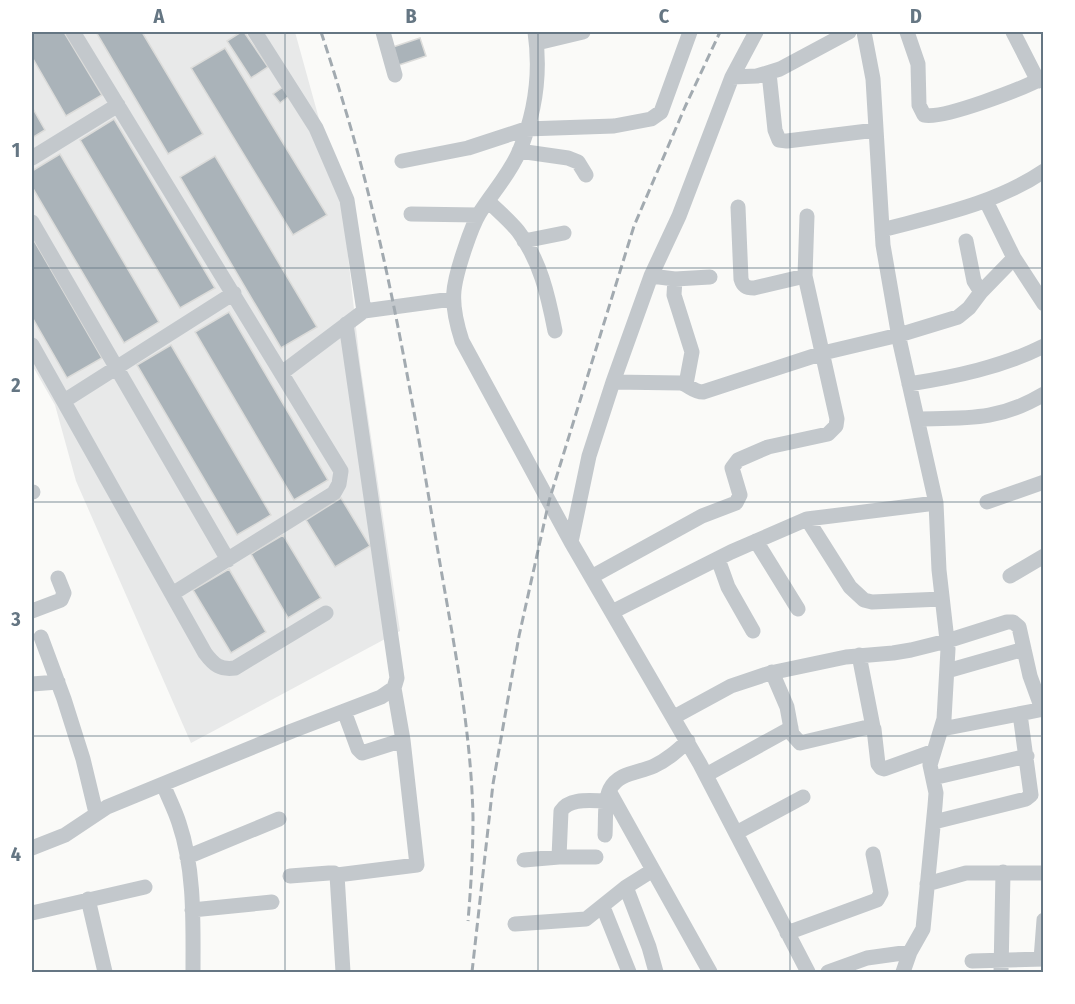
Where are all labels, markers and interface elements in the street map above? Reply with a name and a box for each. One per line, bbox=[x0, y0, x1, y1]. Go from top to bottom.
text: A bbox=[153, 4, 166, 28]
text: B bbox=[405, 4, 417, 28]
text: C bbox=[659, 4, 670, 28]
text: D bbox=[910, 4, 922, 28]
text: 1 bbox=[12, 138, 20, 162]
text: 2 bbox=[10, 373, 21, 397]
text: 3 bbox=[10, 607, 21, 631]
text: 4 bbox=[11, 842, 21, 866]

